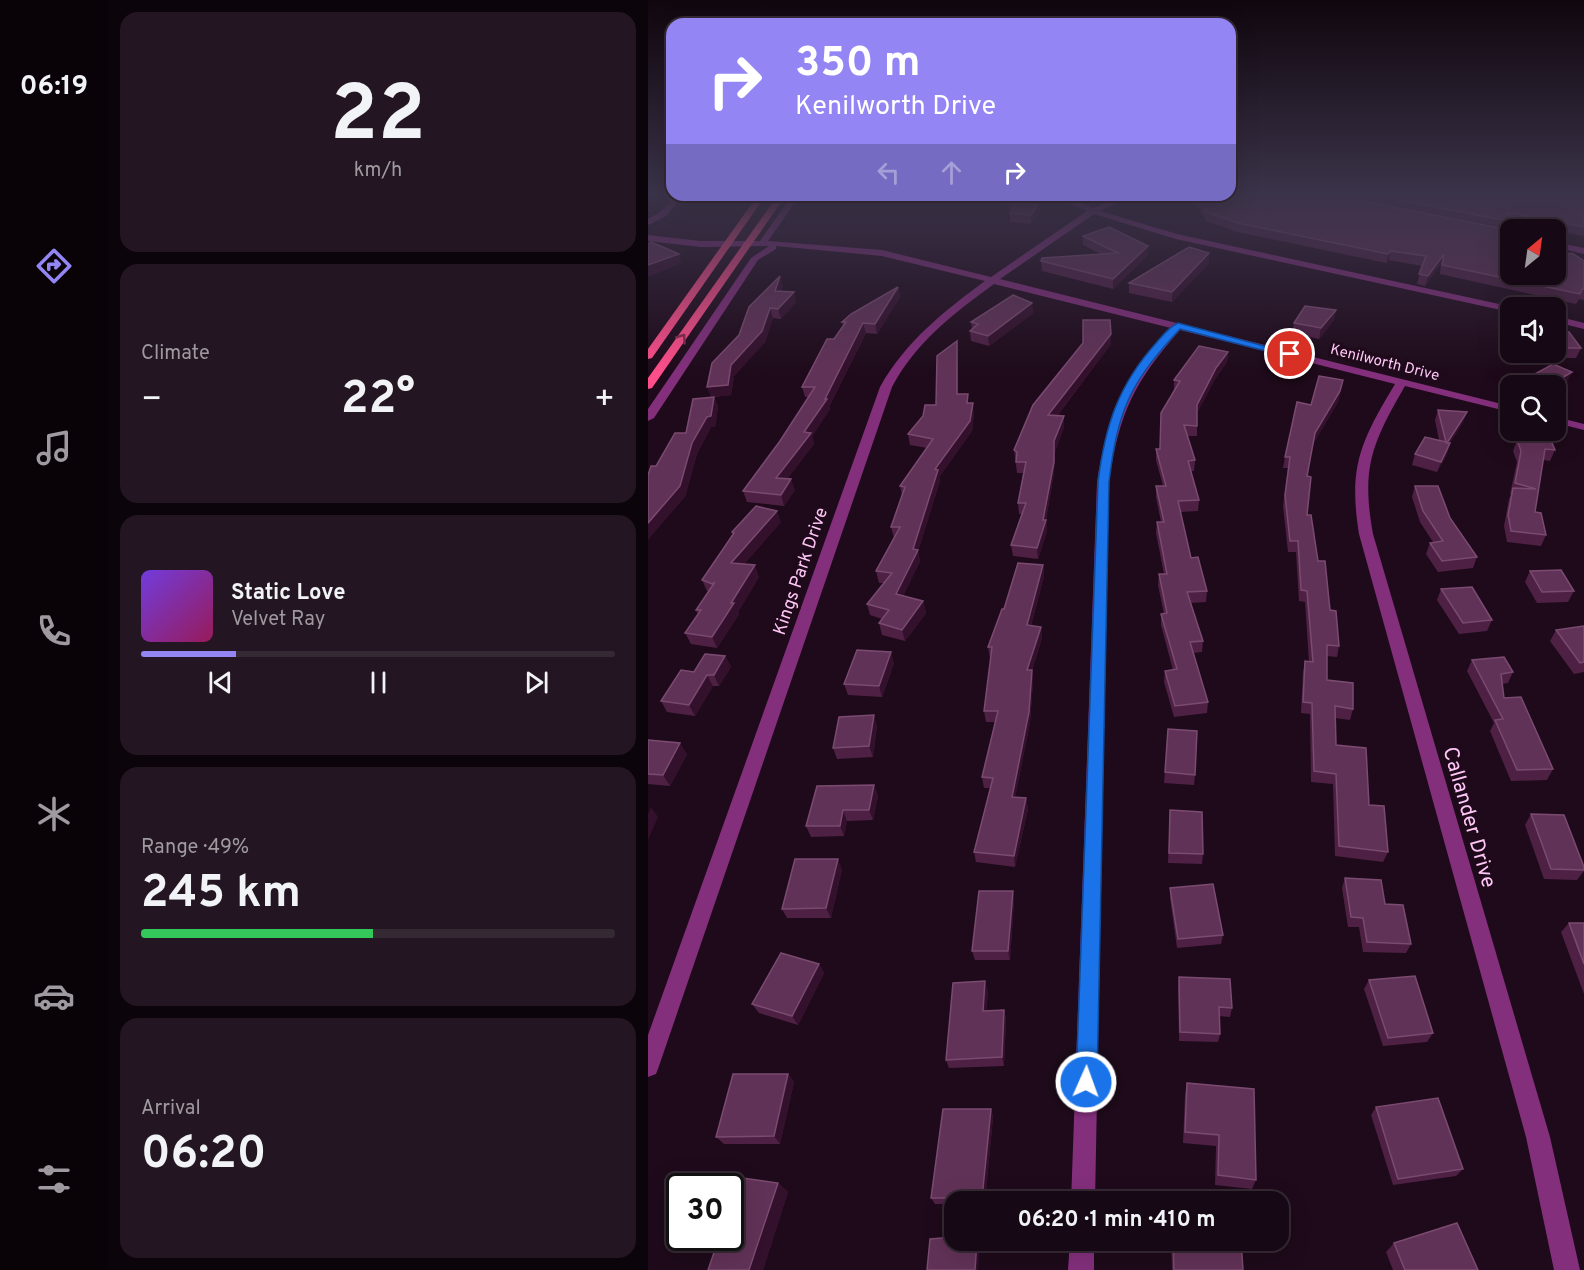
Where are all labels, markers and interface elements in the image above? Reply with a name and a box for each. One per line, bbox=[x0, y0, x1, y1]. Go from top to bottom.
text: 350 m bbox=[795, 38, 921, 91]
icon: right bbox=[696, 42, 774, 120]
text: 22 bbox=[330, 69, 426, 168]
text: 06:19 bbox=[20, 70, 88, 104]
text: Kenilworth Drive bbox=[795, 90, 996, 124]
icon: left bbox=[872, 156, 905, 189]
icon: ahead bbox=[935, 156, 968, 189]
icon: right bbox=[998, 156, 1031, 189]
text: km/h bbox=[354, 158, 402, 184]
north arrow bbox=[1500, 219, 1566, 285]
map controls bbox=[1500, 219, 1566, 441]
icon: directions bbox=[33, 245, 75, 287]
button: sound bbox=[1500, 297, 1566, 363]
pin bbox=[1264, 328, 1315, 379]
one-way arrow bbox=[675, 334, 686, 345]
icon: arrive bbox=[1273, 337, 1306, 370]
text: Climate bbox=[141, 341, 210, 367]
street label: Kenilworth Drive bbox=[1328, 341, 1441, 386]
text: 22° bbox=[341, 372, 415, 429]
button: search bbox=[1500, 375, 1566, 441]
text: − bbox=[141, 380, 162, 422]
text: + bbox=[594, 380, 615, 422]
icon: music bbox=[33, 427, 75, 469]
street label: Kings Park Drive bbox=[769, 505, 834, 638]
text: Static Love bbox=[231, 580, 345, 607]
text: Velvet Ray bbox=[231, 607, 325, 633]
icon: phone bbox=[33, 610, 75, 652]
icon: previous bbox=[204, 666, 237, 699]
icon: pause bbox=[362, 666, 395, 699]
icon: next bbox=[520, 666, 553, 699]
street label: Callander Drive bbox=[1436, 744, 1502, 891]
icon: climate bbox=[33, 793, 75, 835]
text: Range · 49% bbox=[141, 835, 249, 861]
text: 245 km bbox=[141, 866, 301, 923]
icon: car bbox=[33, 975, 75, 1017]
position arrow bbox=[1054, 1050, 1118, 1114]
text: Arrival bbox=[141, 1096, 201, 1122]
text: 06:20 bbox=[141, 1127, 266, 1184]
icon: filters bbox=[33, 1158, 75, 1200]
speed limit sign: 30 bbox=[666, 1173, 744, 1251]
text: 06:20 · 1 min · 410 m bbox=[1017, 1207, 1216, 1234]

